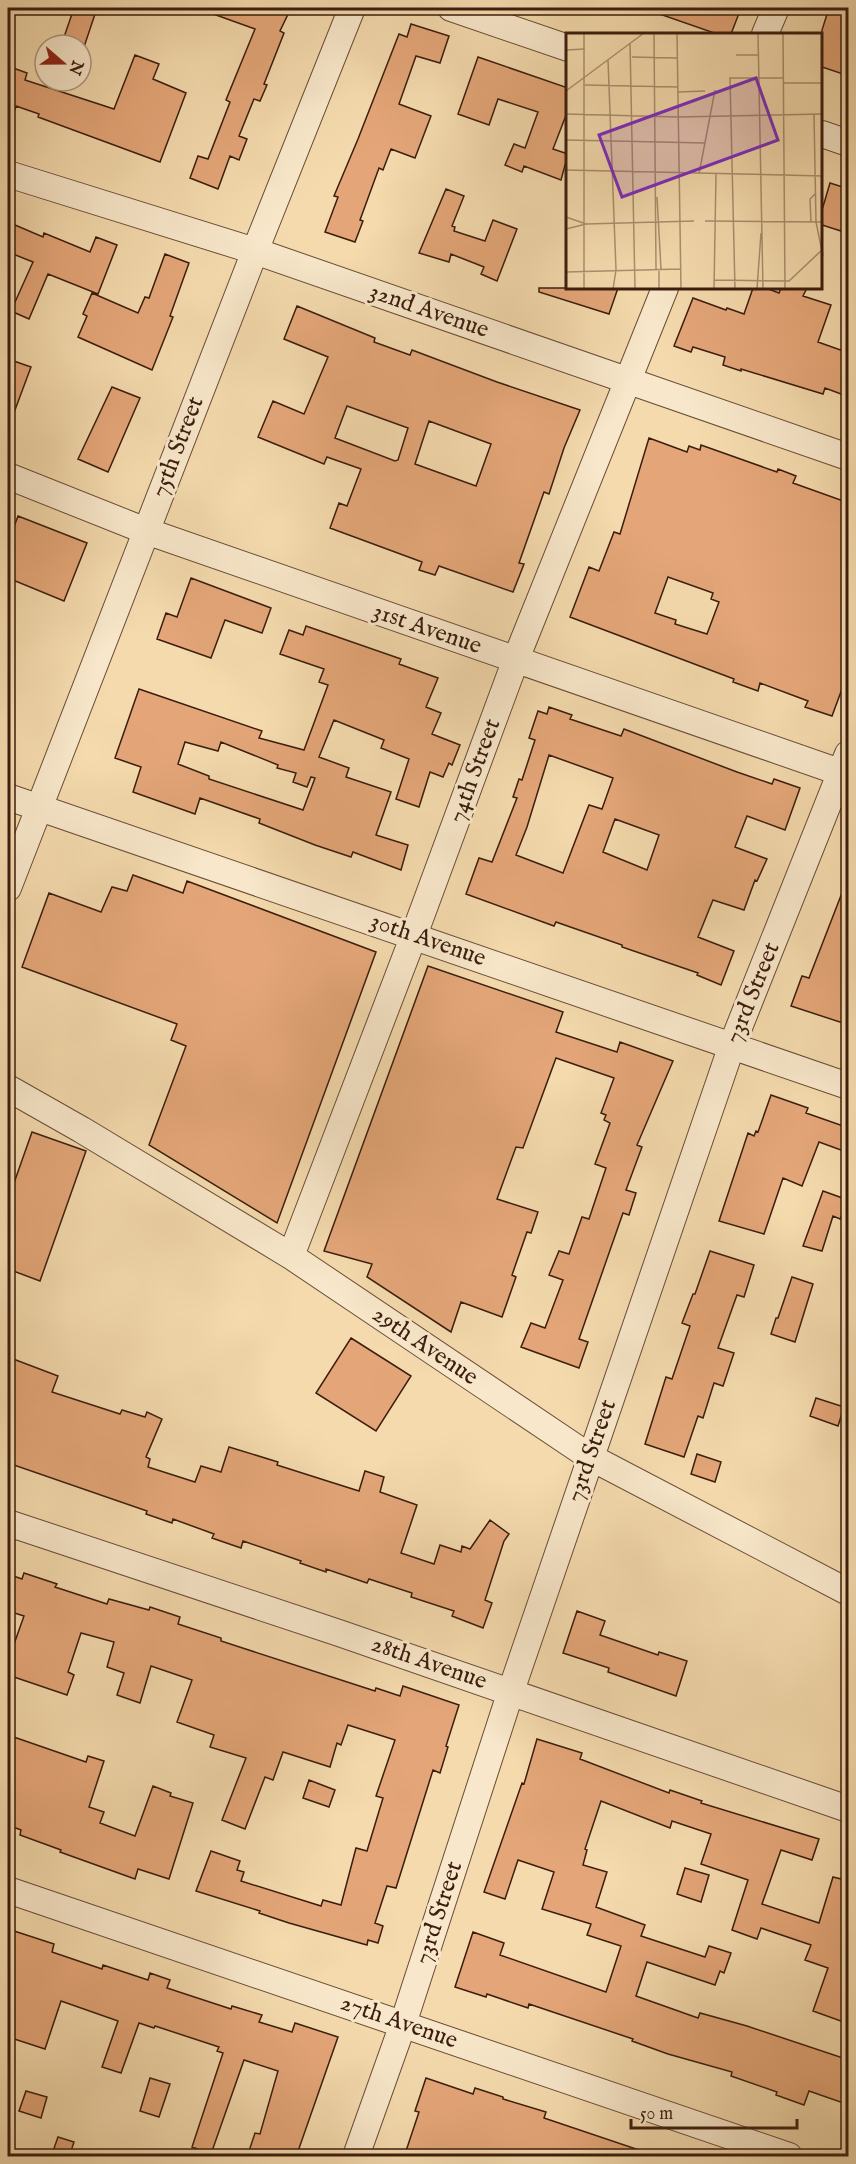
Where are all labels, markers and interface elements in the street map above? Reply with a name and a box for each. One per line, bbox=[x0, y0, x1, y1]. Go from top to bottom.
north arrow bbox=[33, 33, 93, 93]
inset map bbox=[566, 33, 823, 290]
text: N bbox=[63, 57, 87, 78]
street label: 32nd Avenue bbox=[365, 276, 493, 346]
street label: 75th Street bbox=[145, 392, 211, 502]
street label: 31st Avenue bbox=[368, 596, 486, 662]
street label: 74th Street bbox=[442, 715, 508, 827]
street label: 30th Avenue bbox=[366, 906, 490, 974]
street label: 73rd Street bbox=[719, 938, 787, 1048]
street label: 29th Avenue bbox=[366, 1299, 484, 1393]
street label: 73rd Street bbox=[560, 1396, 624, 1506]
street label: 28th Avenue bbox=[367, 1629, 491, 1697]
street label: 73rd Street bbox=[408, 1857, 470, 1969]
street label: 27th Avenue bbox=[336, 1988, 462, 2056]
scale bar bbox=[631, 2092, 798, 2130]
text: 50 m bbox=[640, 2103, 673, 2126]

